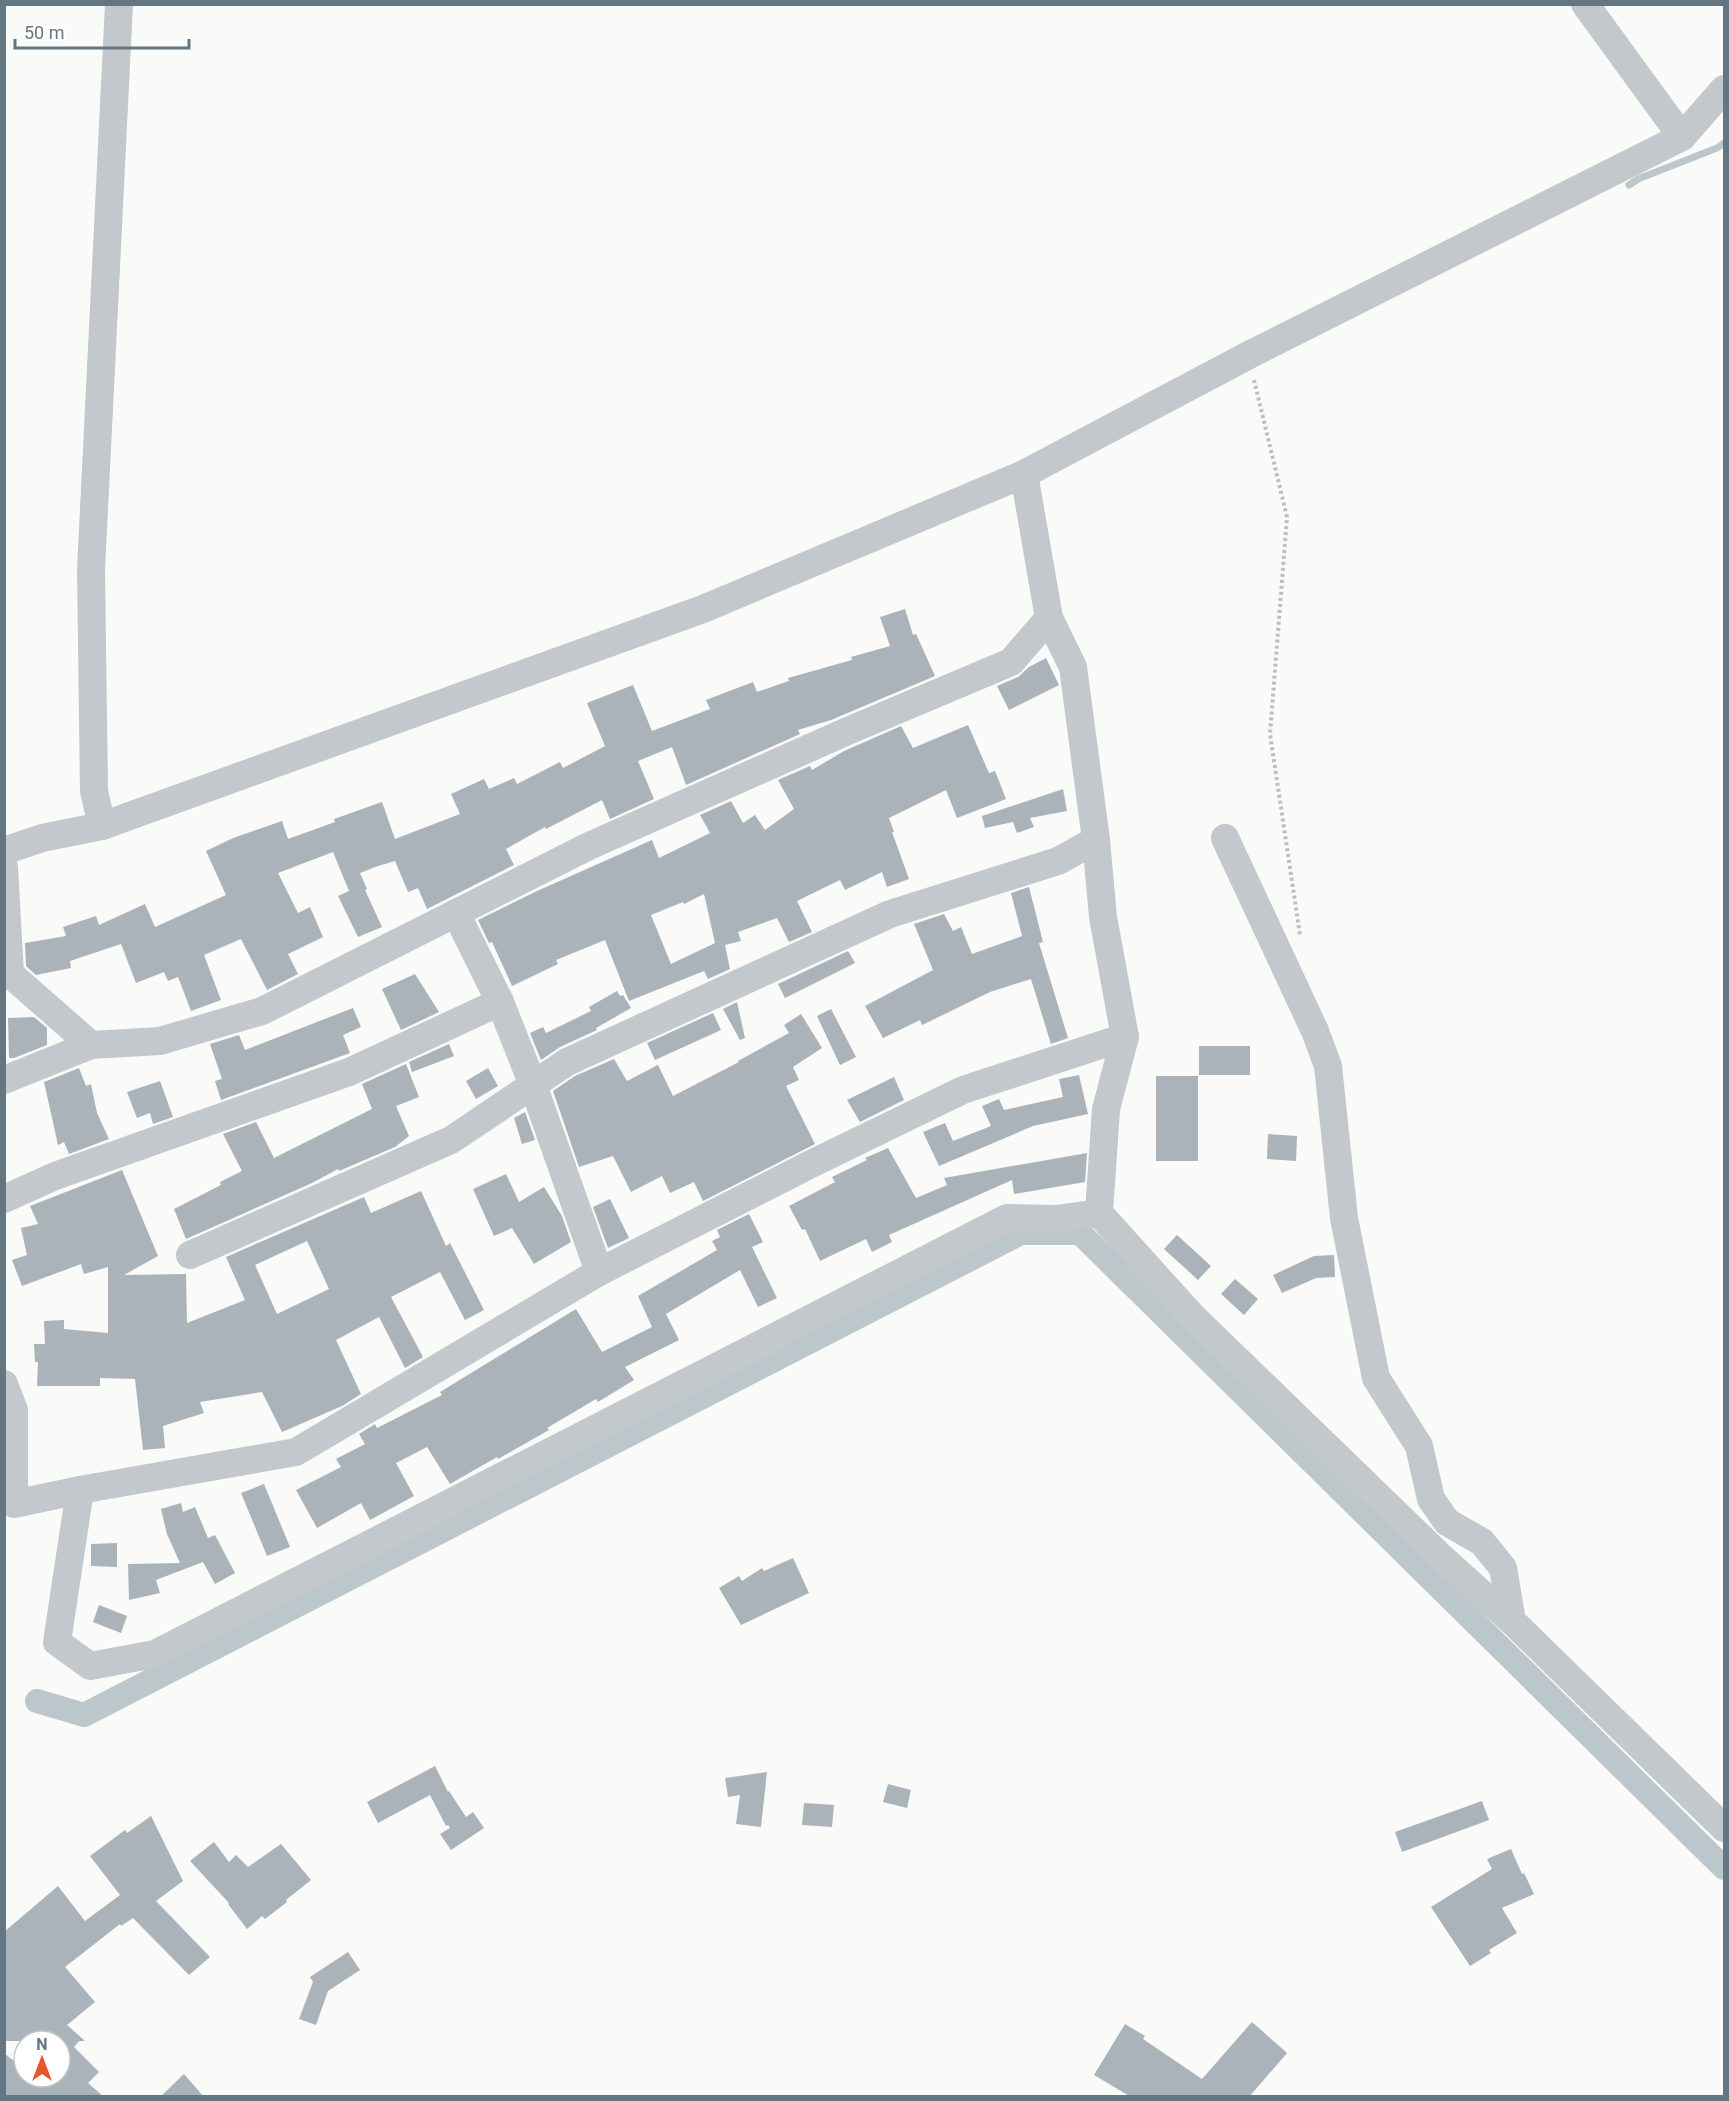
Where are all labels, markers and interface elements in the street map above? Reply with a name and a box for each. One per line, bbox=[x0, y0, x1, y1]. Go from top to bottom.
scale bar bbox=[15, 12, 189, 50]
text: 50 m bbox=[24, 22, 64, 43]
north arrow bbox=[12, 2029, 72, 2089]
text: N bbox=[36, 2035, 48, 2054]

